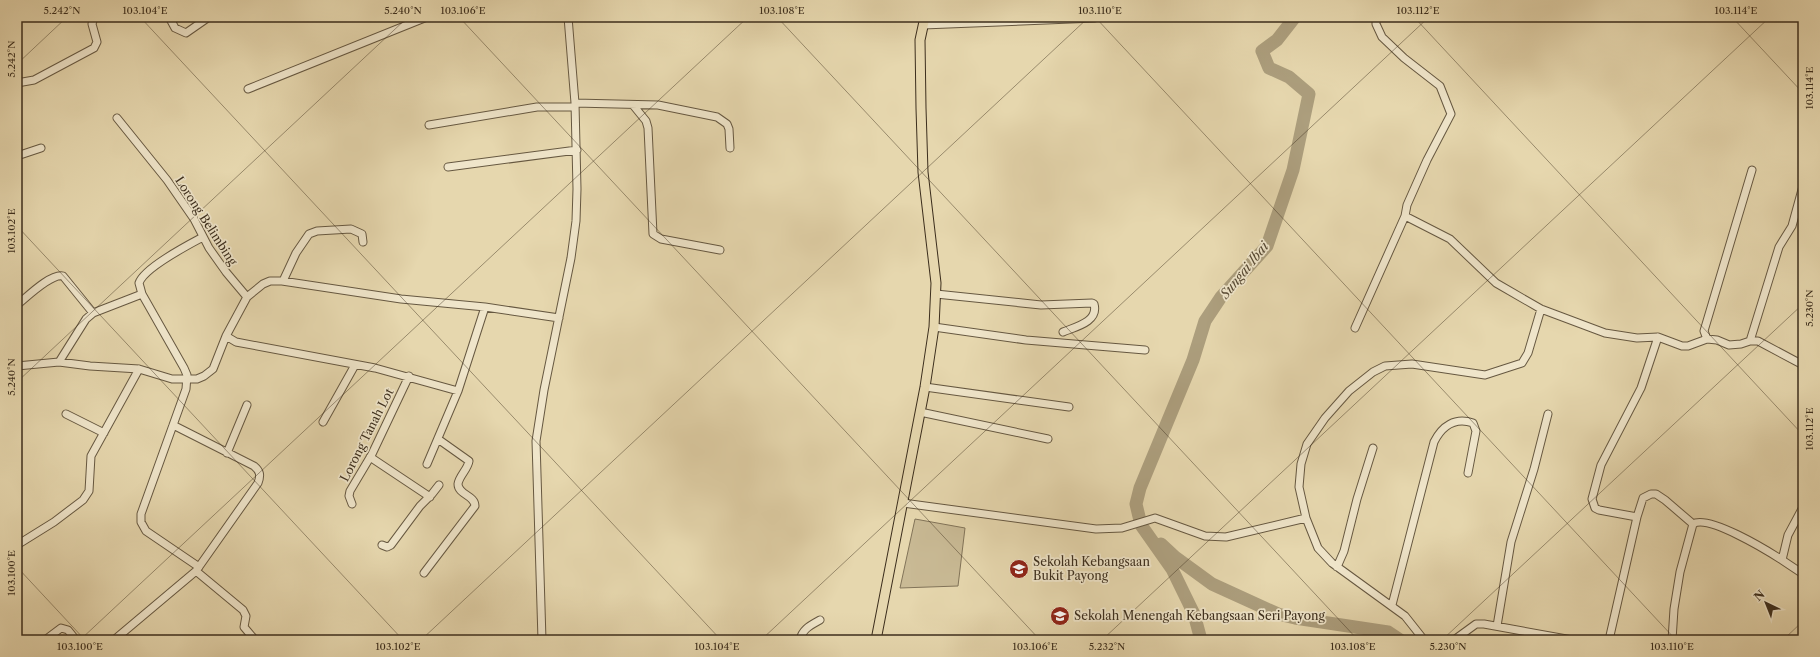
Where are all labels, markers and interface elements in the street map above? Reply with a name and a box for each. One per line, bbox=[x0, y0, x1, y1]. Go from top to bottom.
text: 5.242°N bbox=[44, 4, 80, 17]
text: 103.104°E bbox=[122, 4, 168, 17]
text: 5.240°N bbox=[384, 4, 422, 17]
text: 103.106°E bbox=[440, 4, 486, 17]
text: 103.108°E bbox=[759, 4, 805, 17]
text: 103.110°E bbox=[1078, 4, 1122, 17]
text: 103.112°E bbox=[1396, 4, 1440, 17]
text: 103.114°E bbox=[1715, 4, 1758, 17]
text: 5.242°N bbox=[5, 41, 18, 77]
text: 103.114°E bbox=[1803, 66, 1816, 110]
street label: Lorong Belimbing bbox=[172, 174, 241, 268]
text: 103.102°E bbox=[5, 208, 18, 254]
water label: Sungai Ibai bbox=[1216, 238, 1272, 302]
text: 5.230°N bbox=[1803, 289, 1816, 327]
text: 5.240°N bbox=[5, 358, 18, 396]
street label: Lorong Tanah Lot bbox=[337, 385, 397, 484]
text: 103.112°E bbox=[1803, 407, 1816, 451]
text: 103.100°E bbox=[5, 550, 18, 596]
place label: Sekolah Kebangsaan Bukit Payong bbox=[1033, 554, 1150, 583]
school or university icon: Sekolah Kebangsaan Bukit Payong bbox=[1008, 558, 1030, 580]
north arrow bbox=[1746, 583, 1786, 623]
text: N bbox=[1751, 587, 1768, 604]
school or university icon: Sekolah Menengah Kebangsaan Seri Payong bbox=[1049, 605, 1071, 627]
place label: Sekolah Menengah Kebangsaan Seri Payong bbox=[1074, 608, 1326, 623]
text: 103.100°E bbox=[57, 640, 103, 653]
text: 103.102°E bbox=[375, 640, 421, 653]
text: 103.104°E bbox=[694, 640, 740, 653]
text: 103.106°E bbox=[1012, 640, 1058, 653]
text: 5.232°N bbox=[1089, 640, 1125, 653]
text: 103.108°E bbox=[1330, 640, 1376, 653]
text: 5.230°N bbox=[1429, 640, 1467, 653]
text: 103.110°E bbox=[1650, 640, 1694, 653]

